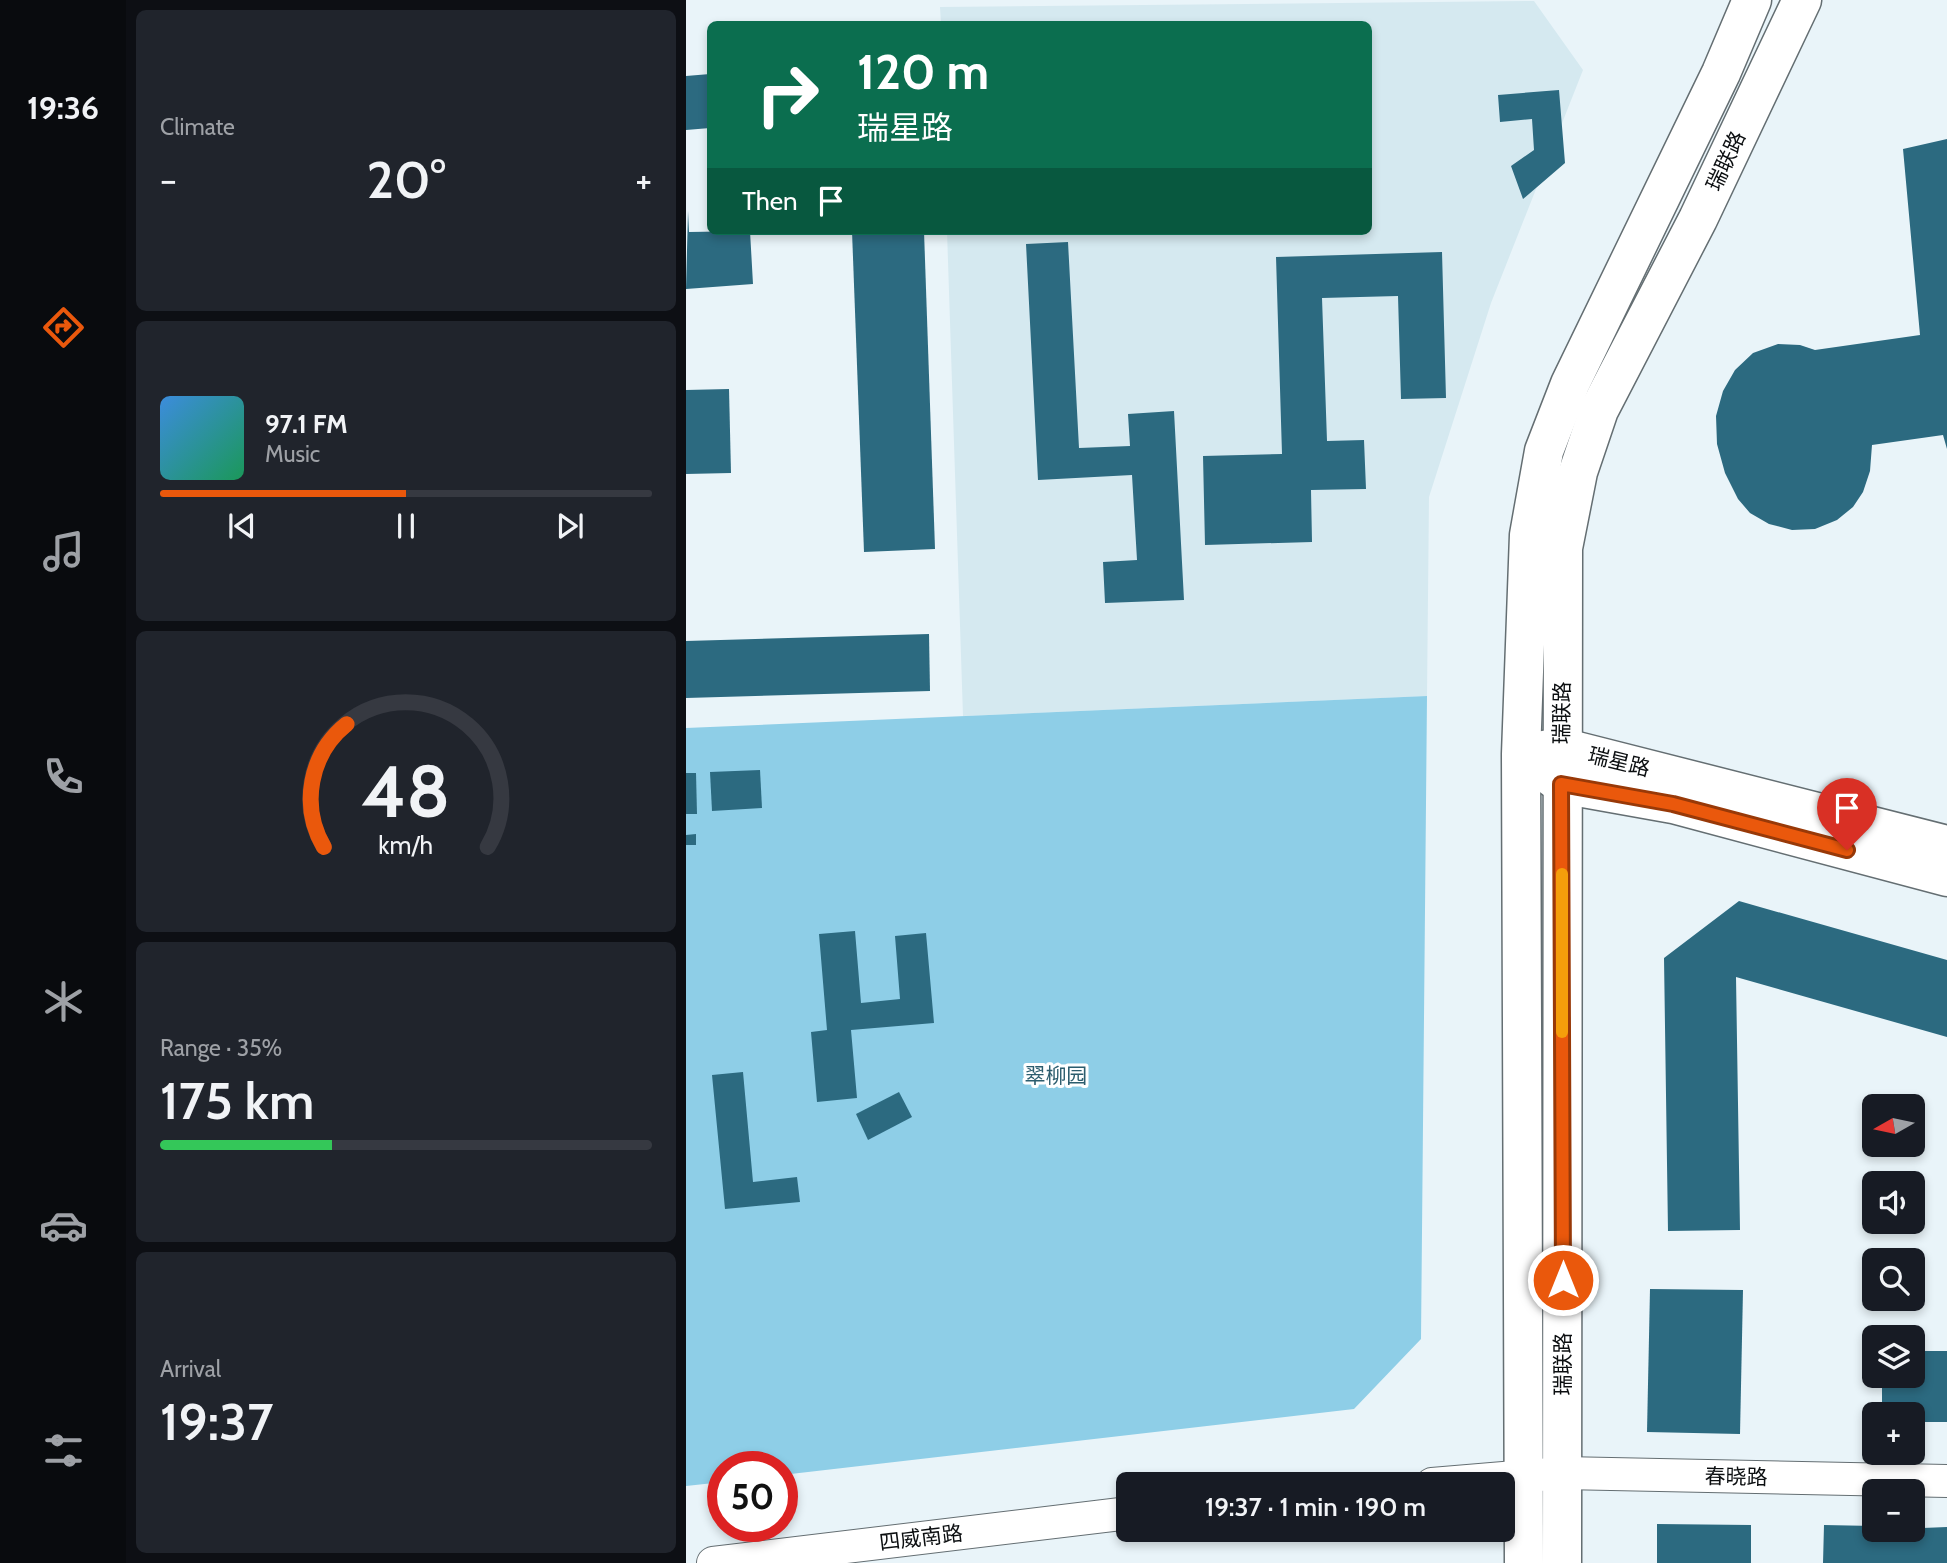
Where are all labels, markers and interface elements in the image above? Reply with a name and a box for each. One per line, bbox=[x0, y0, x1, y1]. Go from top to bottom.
text: 120 m bbox=[857, 42, 989, 101]
icon: right bbox=[742, 49, 833, 140]
text: 19:36 bbox=[27, 88, 99, 127]
text: 瑞星路 bbox=[857, 108, 953, 147]
text: Climate bbox=[160, 113, 235, 141]
street label: 瑞联路 bbox=[1701, 127, 1750, 195]
text: 20° bbox=[366, 148, 446, 211]
text: − bbox=[160, 156, 177, 203]
text: + bbox=[635, 156, 652, 203]
icon: arrive bbox=[812, 182, 850, 220]
text: Then bbox=[742, 185, 798, 217]
icon: directions bbox=[39, 303, 88, 352]
text: 97.1 FM bbox=[265, 408, 348, 440]
text: Music bbox=[265, 440, 320, 468]
icon: previous bbox=[223, 507, 261, 545]
icon: pause bbox=[387, 507, 425, 545]
icon: next bbox=[551, 507, 589, 545]
icon: music bbox=[39, 527, 88, 576]
street label: 瑞联路 bbox=[1548, 681, 1575, 745]
street label: 瑞星路 bbox=[1586, 742, 1653, 781]
text: 48 bbox=[361, 748, 451, 836]
icon: phone bbox=[39, 752, 88, 801]
pin bbox=[1817, 778, 1877, 850]
icon: arrive bbox=[1828, 789, 1866, 827]
text: km/h bbox=[379, 830, 433, 860]
icon: climate bbox=[39, 977, 88, 1026]
text: Range · 35% bbox=[160, 1034, 282, 1062]
park label: 翠柳园 bbox=[1025, 1063, 1088, 1088]
text: 175 km bbox=[160, 1069, 314, 1132]
north arrow bbox=[1862, 1094, 1925, 1157]
map controls bbox=[1862, 1094, 1925, 1542]
button: sound bbox=[1862, 1171, 1925, 1234]
icon: car bbox=[39, 1201, 88, 1250]
position arrow bbox=[1526, 1243, 1600, 1317]
button: search bbox=[1862, 1248, 1925, 1311]
button: layers bbox=[1862, 1325, 1925, 1388]
street label: 瑞联路 bbox=[1550, 1333, 1575, 1396]
text: Arrival bbox=[160, 1355, 221, 1383]
text: 19:37 bbox=[160, 1390, 273, 1453]
button: + bbox=[1862, 1402, 1925, 1465]
icon: filters bbox=[39, 1426, 88, 1475]
speed limit sign: 50 bbox=[707, 1451, 798, 1542]
street label: 春晓路 bbox=[1704, 1463, 1768, 1490]
button: − bbox=[1862, 1479, 1925, 1542]
text: 19:37 · 1 min · 190 m bbox=[1205, 1491, 1426, 1523]
street label: 四威南路 bbox=[878, 1520, 964, 1555]

